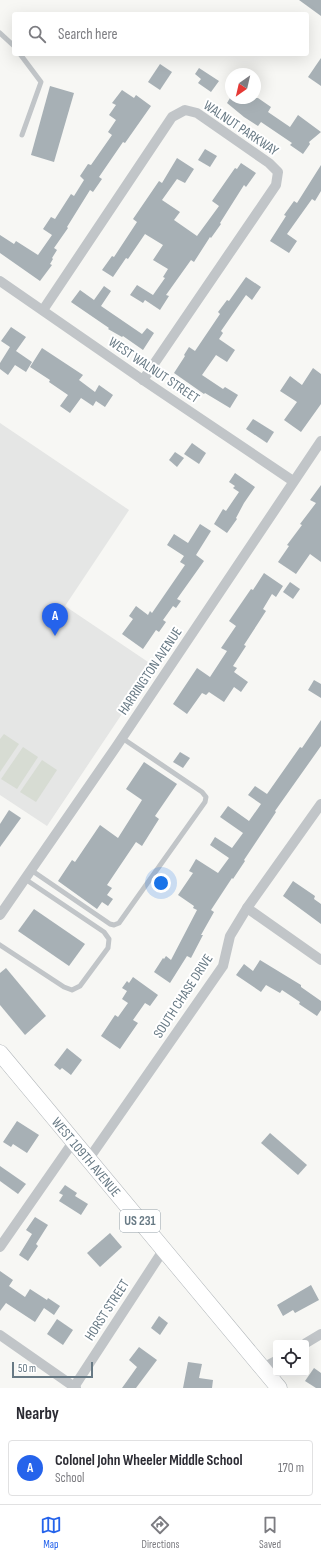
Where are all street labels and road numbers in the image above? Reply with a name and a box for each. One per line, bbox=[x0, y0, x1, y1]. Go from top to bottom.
street label: WALNUT PARKWAY bbox=[200, 97, 282, 159]
street label: WEST WALNUT STREET bbox=[105, 333, 203, 407]
street label: HARRINGTON AVENUE bbox=[114, 624, 186, 718]
street label: SOUTH CHASE DRIVE bbox=[149, 951, 217, 1041]
street label: WEST 109TH AVENUE bbox=[48, 1114, 124, 1200]
road number: US 231 bbox=[120, 1210, 160, 1232]
street label: HORST STREET bbox=[81, 1276, 133, 1344]

